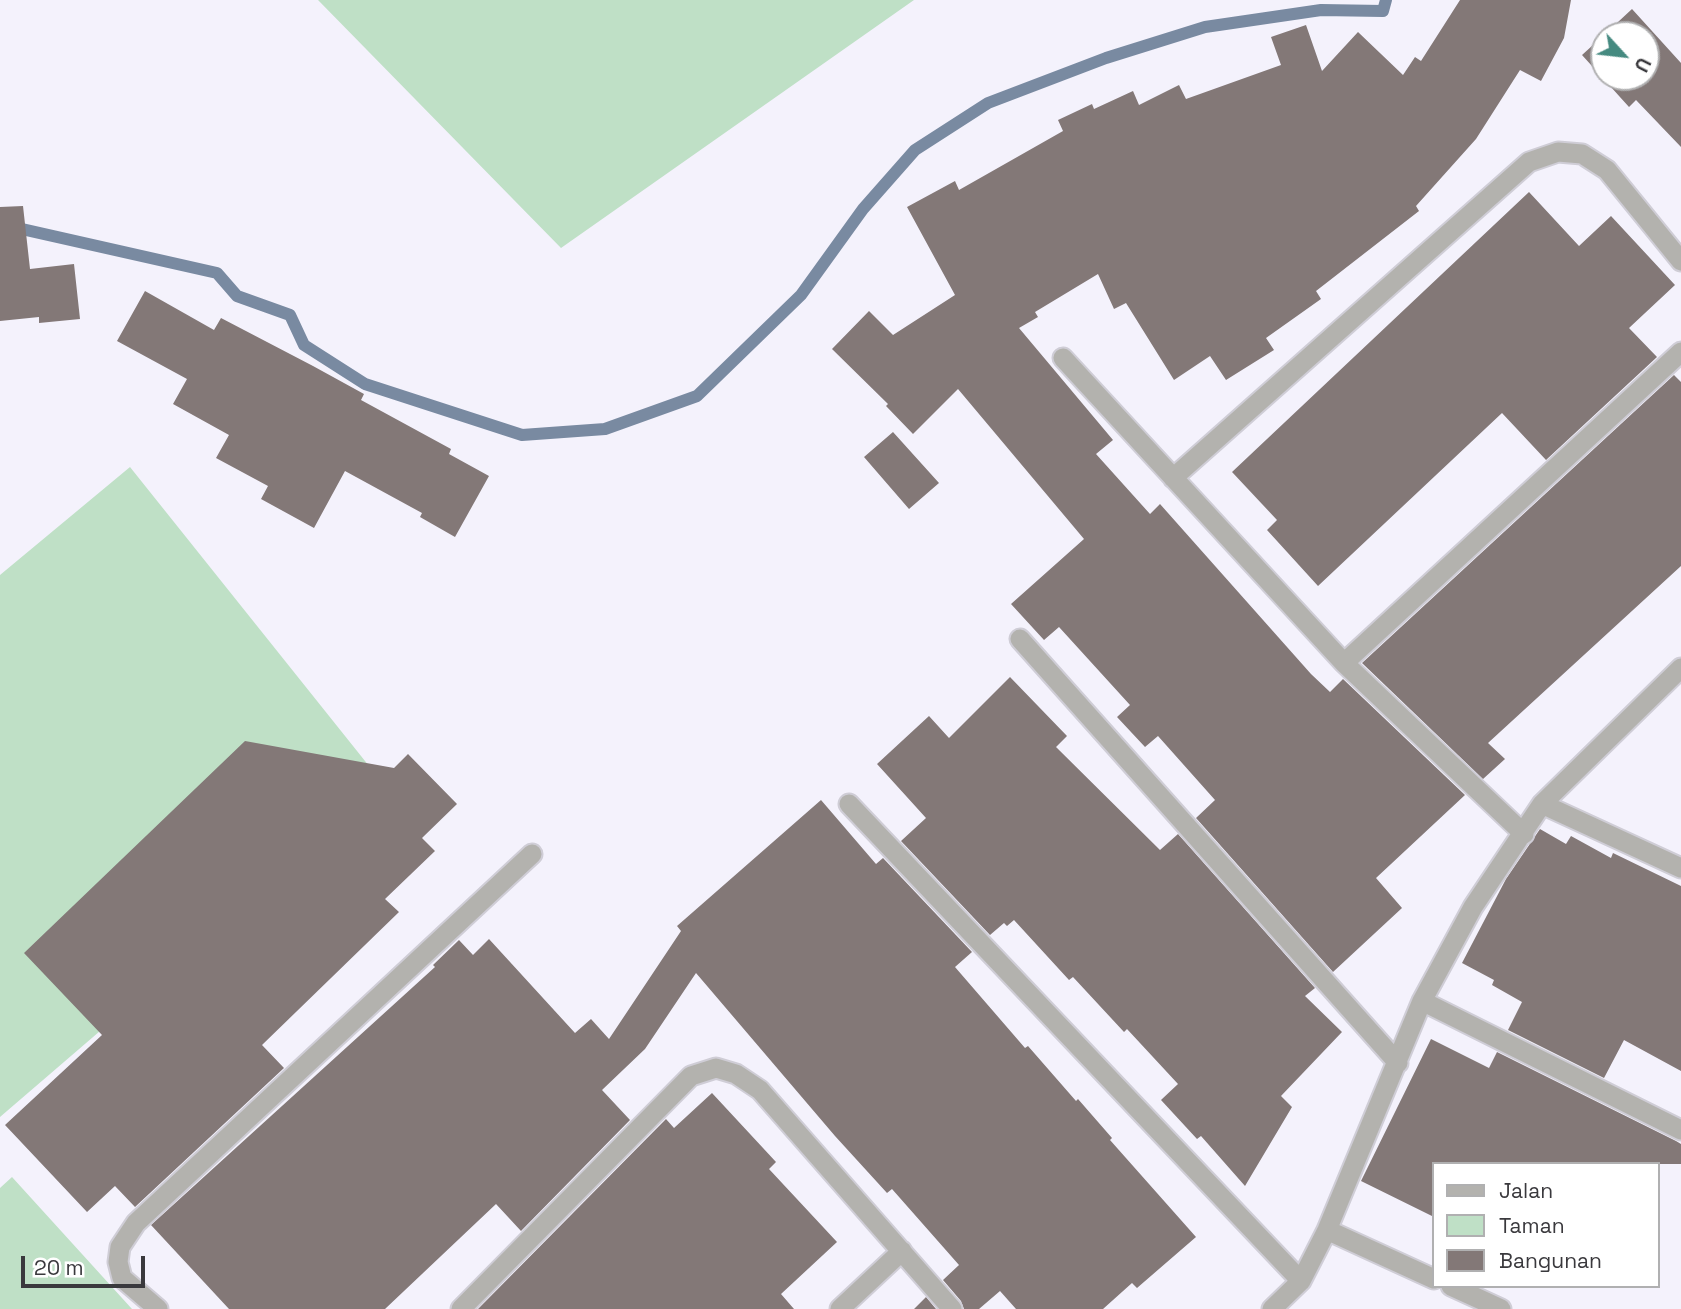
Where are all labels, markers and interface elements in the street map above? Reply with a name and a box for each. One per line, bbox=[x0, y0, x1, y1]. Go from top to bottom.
north arrow bbox=[1590, 21, 1660, 91]
text: U bbox=[1628, 53, 1656, 76]
legend bbox=[1432, 1162, 1660, 1288]
text: Jalan bbox=[1499, 1177, 1553, 1204]
text: Taman bbox=[1499, 1212, 1565, 1239]
scale bar bbox=[24, 1242, 149, 1286]
text: Bangunan bbox=[1499, 1247, 1602, 1274]
text: 20 m bbox=[34, 1254, 84, 1281]

